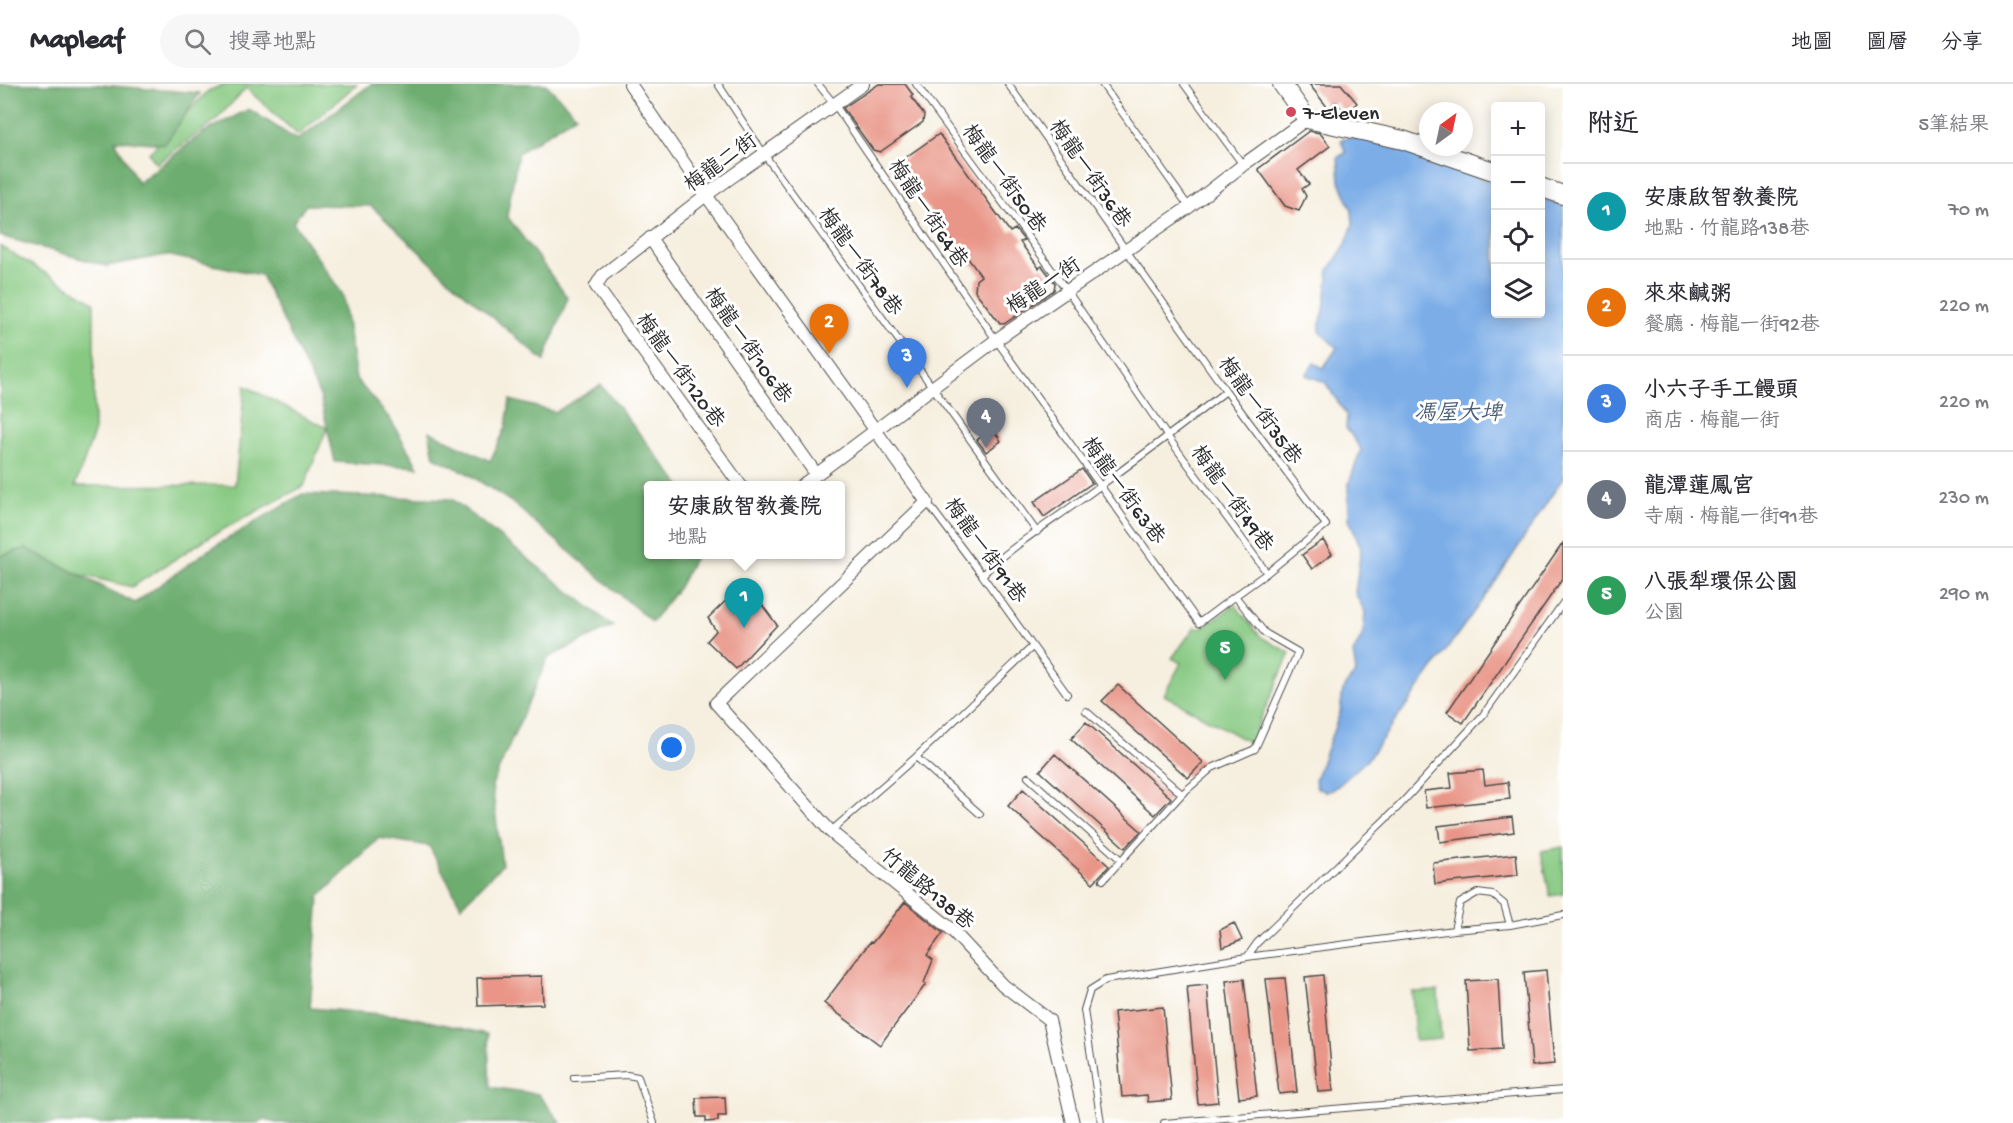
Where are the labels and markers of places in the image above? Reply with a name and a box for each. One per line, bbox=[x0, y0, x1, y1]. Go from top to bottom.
place label: 7-Eleven bbox=[1302, 103, 1379, 128]
marker: 7-Eleven bbox=[1284, 105, 1298, 119]
pin: 2 bbox=[810, 304, 848, 354]
pin: 3 bbox=[888, 338, 926, 388]
pin: 4 bbox=[966, 398, 1006, 448]
pin: 1 bbox=[724, 578, 764, 628]
pin: 5 bbox=[1206, 630, 1244, 680]

